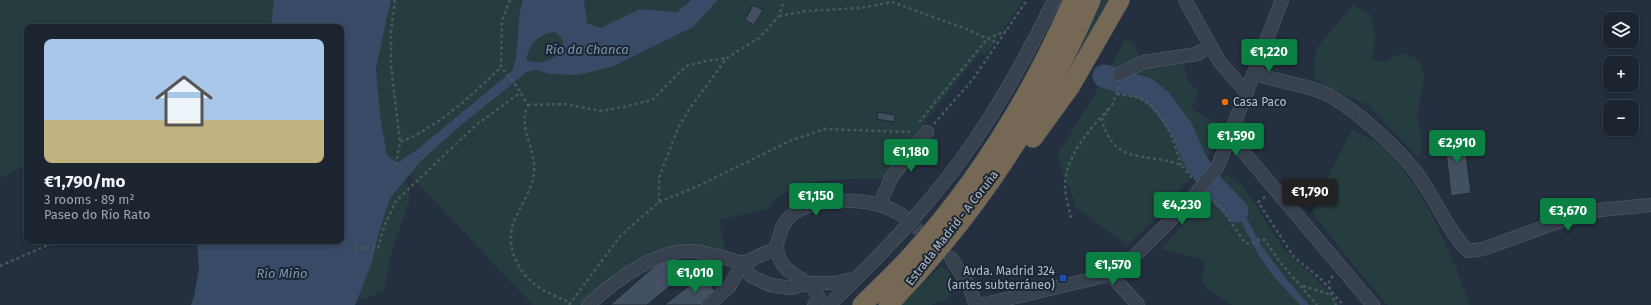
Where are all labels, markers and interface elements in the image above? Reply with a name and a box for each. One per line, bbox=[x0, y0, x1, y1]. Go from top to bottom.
map controls bbox=[1603, 12, 1639, 136]
button: layers bbox=[1603, 12, 1639, 48]
pin: €1,220 bbox=[1236, 39, 1302, 73]
water label: Río da Chanca bbox=[545, 42, 629, 57]
text: €1,220 bbox=[1250, 44, 1288, 59]
button: + bbox=[1603, 56, 1639, 92]
icon: home bbox=[148, 65, 220, 137]
place label: Casa Paco bbox=[1233, 95, 1287, 109]
marker: Casa Paco bbox=[1220, 97, 1230, 107]
button: − bbox=[1603, 100, 1639, 136]
pin: €1,590 bbox=[1203, 123, 1269, 157]
text: €1,590 bbox=[1217, 128, 1255, 143]
pin: €2,910 bbox=[1424, 130, 1490, 164]
text: €2,910 bbox=[1438, 135, 1476, 150]
pin: €1,180 bbox=[878, 139, 944, 173]
text: €1,180 bbox=[893, 144, 929, 159]
street label: Estrada Madrid - A Coruña bbox=[903, 168, 1001, 288]
text: €1,790/mo bbox=[44, 171, 125, 192]
pin: €1,790 bbox=[1277, 179, 1343, 213]
pin: €1,150 bbox=[783, 183, 849, 217]
text: €1,790 bbox=[1291, 184, 1329, 199]
text: €1,150 bbox=[798, 188, 834, 203]
text: 3 rooms · 89 m² bbox=[44, 192, 134, 207]
pin: €4,230 bbox=[1149, 192, 1215, 226]
text: €4,230 bbox=[1163, 197, 1201, 212]
pin: €3,670 bbox=[1535, 198, 1601, 232]
text: €3,670 bbox=[1549, 203, 1587, 218]
text: Paseo do Río Rato bbox=[44, 207, 150, 222]
pin: €1,570 bbox=[1080, 252, 1146, 286]
text: €1,570 bbox=[1095, 257, 1131, 272]
pin: €1,010 bbox=[662, 260, 728, 294]
place label: Avda. Madrid 324 (antes subterráneo) bbox=[948, 264, 1056, 292]
text: €1,010 bbox=[676, 265, 714, 280]
water label: Río Miño bbox=[256, 266, 308, 281]
marker: Avda. Madrid 324 (antes subterráneo) bbox=[1058, 273, 1068, 283]

